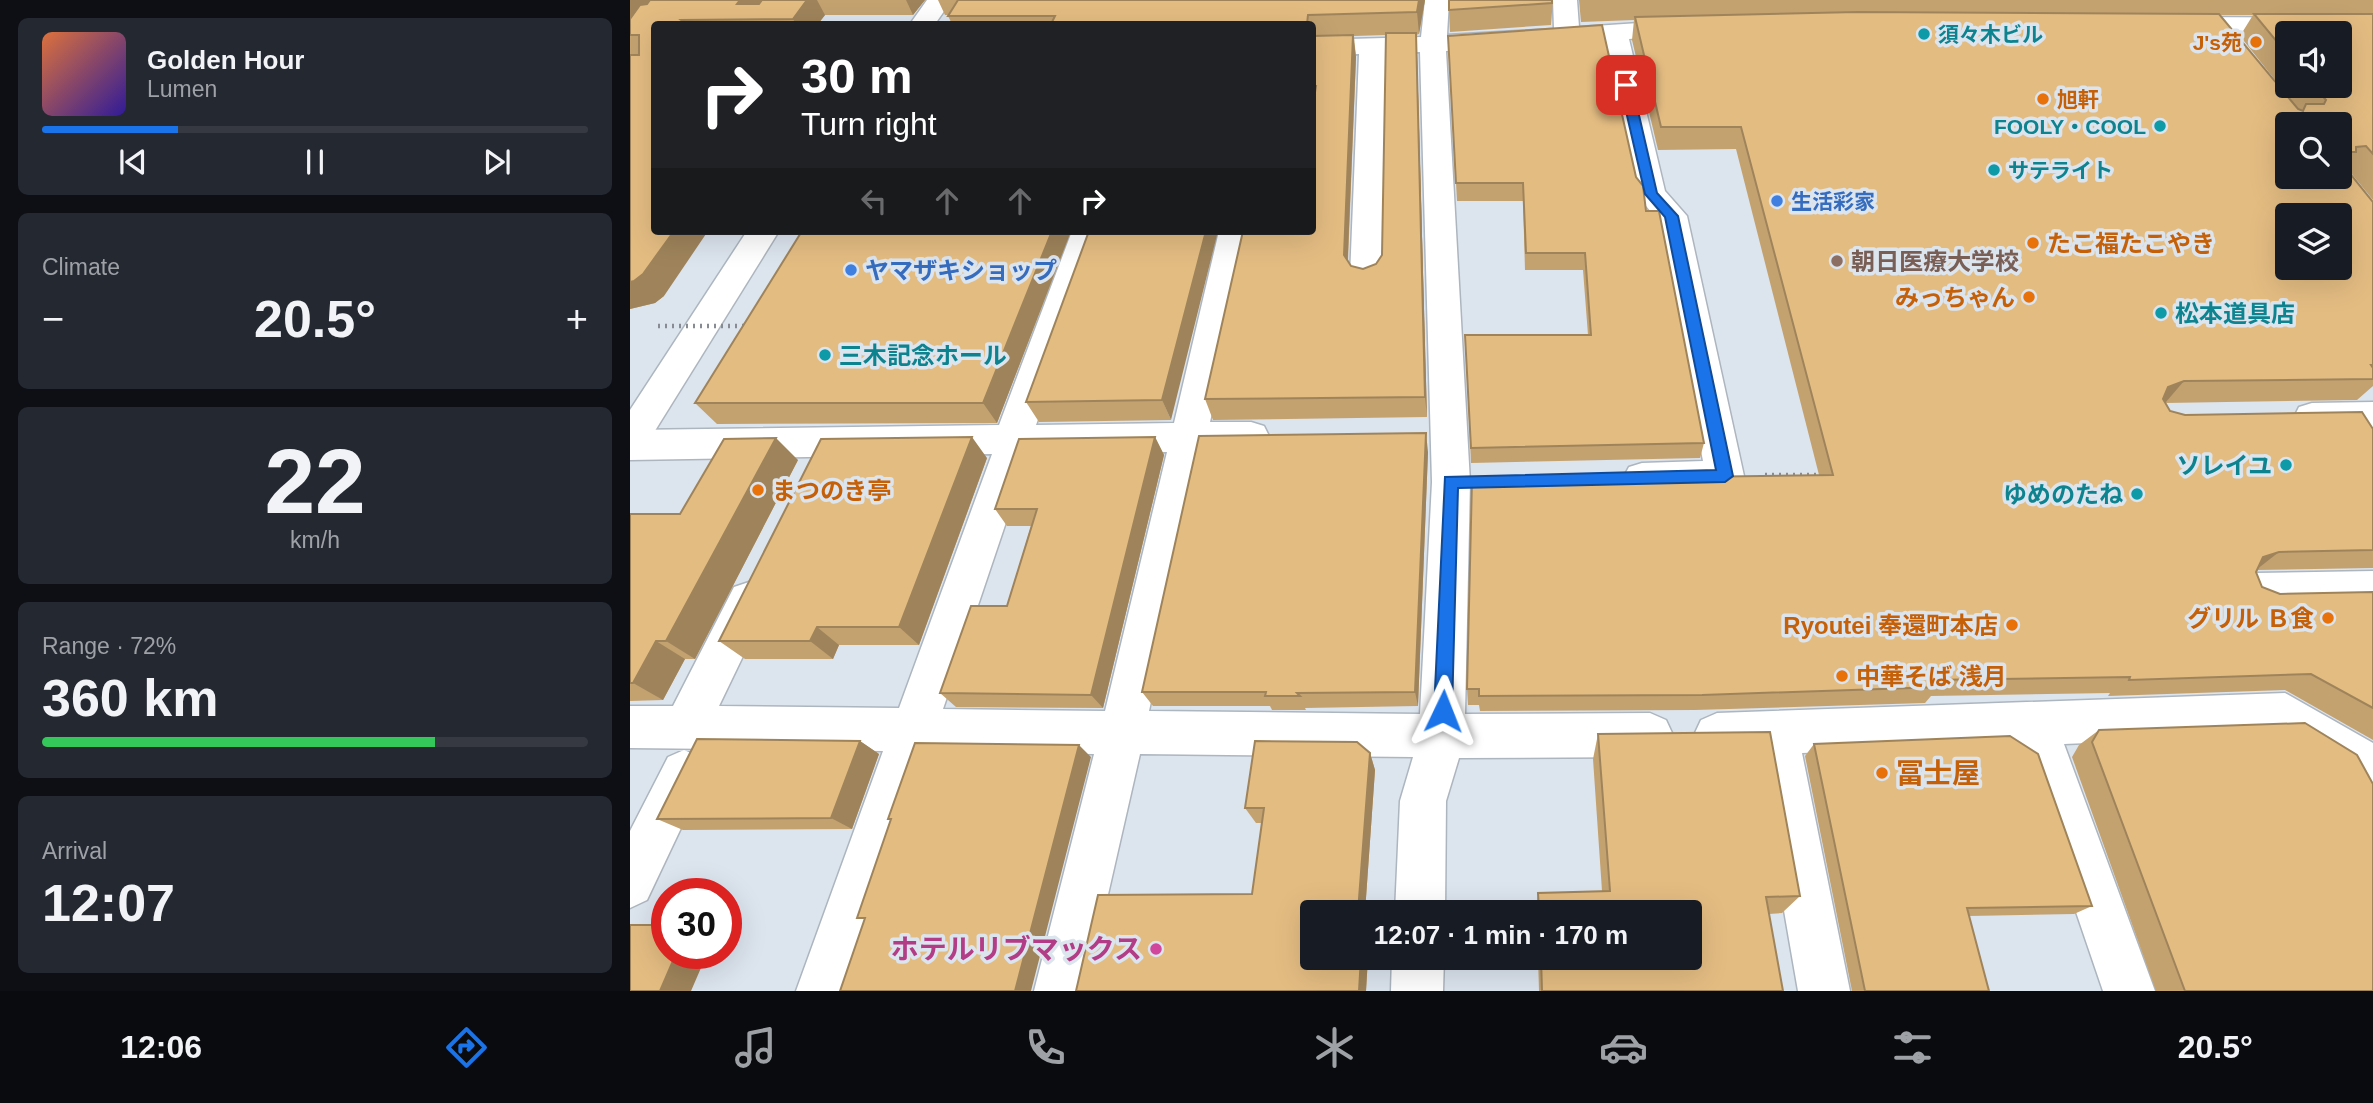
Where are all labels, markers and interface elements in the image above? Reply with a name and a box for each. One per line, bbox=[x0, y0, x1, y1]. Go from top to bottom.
map controls bbox=[2275, 21, 2352, 280]
button: sound bbox=[2275, 21, 2352, 98]
place label: 須々木ビル bbox=[1938, 23, 2043, 46]
marker: 須々木ビル bbox=[1916, 26, 1932, 42]
place label: J's苑 bbox=[2193, 31, 2242, 54]
marker: J's苑 bbox=[2248, 34, 2264, 50]
text: Golden Hour bbox=[147, 45, 304, 75]
icon: right bbox=[686, 49, 777, 140]
text: 30 m bbox=[801, 49, 913, 103]
pin bbox=[1596, 55, 1656, 115]
icon: arrive bbox=[1607, 66, 1645, 104]
text: Lumen bbox=[147, 76, 217, 102]
place label: 旭軒 bbox=[2057, 88, 2099, 111]
marker: 旭軒 bbox=[2035, 91, 2051, 107]
text: Turn right bbox=[801, 106, 937, 142]
button: search bbox=[2275, 112, 2352, 189]
place label: FOOLY・COOL bbox=[1994, 115, 2146, 138]
marker: FOOLY・COOL bbox=[2152, 118, 2168, 134]
icon: previous bbox=[114, 143, 152, 181]
icon: pause bbox=[296, 143, 334, 181]
icon: next bbox=[478, 143, 516, 181]
place label: サテライト bbox=[2008, 159, 2113, 182]
marker: サテライト bbox=[1986, 162, 2002, 178]
icon: left bbox=[855, 182, 893, 220]
icon: ahead bbox=[928, 182, 966, 220]
icon: ahead bbox=[1001, 182, 1039, 220]
icon: right bbox=[1074, 182, 1112, 220]
place label: 生活彩家 bbox=[1791, 190, 1875, 213]
marker: 生活彩家 bbox=[1769, 193, 1785, 209]
button: layers bbox=[2275, 203, 2352, 280]
place label: たこ福たこやき bbox=[2047, 230, 2215, 257]
marker: たこ福たこやき bbox=[2025, 235, 2041, 251]
place label: 朝日医療大学校 bbox=[1851, 248, 2019, 275]
marker: 朝日医療大学校 bbox=[1829, 253, 1845, 269]
text: Climate bbox=[42, 254, 120, 280]
place label: ヤマザキショップ bbox=[865, 257, 1057, 284]
marker: ヤマザキショップ bbox=[843, 262, 859, 278]
place label: みっちゃん bbox=[1895, 284, 2015, 311]
marker: みっちゃん bbox=[2021, 289, 2037, 305]
text: 20.5° bbox=[254, 290, 376, 348]
text: − bbox=[42, 298, 64, 340]
text: + bbox=[566, 298, 588, 340]
place label: 松本道具店 bbox=[2175, 300, 2295, 327]
marker: 松本道具店 bbox=[2153, 305, 2169, 321]
place label: 三木記念ホール bbox=[839, 342, 1007, 369]
marker: 三木記念ホール bbox=[817, 347, 833, 363]
text: 22 bbox=[264, 431, 366, 532]
place label: ソレイユ bbox=[2176, 452, 2272, 479]
marker: ソレイユ bbox=[2278, 457, 2294, 473]
place label: まつのき亭 bbox=[772, 477, 891, 504]
place label: ゆめのたね bbox=[2003, 481, 2123, 508]
marker: まつのき亭 bbox=[750, 482, 766, 498]
marker: ゆめのたね bbox=[2129, 486, 2145, 502]
text: km/h bbox=[290, 527, 340, 553]
place label: グリル Ｂ食 bbox=[2187, 605, 2314, 632]
marker: グリル Ｂ食 bbox=[2320, 610, 2336, 626]
place label: Ryoutei 奉還町本店 bbox=[1783, 612, 1998, 639]
marker: Ryoutei 奉還町本店 bbox=[2004, 617, 2020, 633]
text: Range · 72% bbox=[42, 633, 176, 659]
place label: 中華そば 浅月 bbox=[1856, 663, 2007, 690]
marker: 中華そば 浅月 bbox=[1834, 668, 1850, 684]
text: 360 km bbox=[42, 669, 218, 727]
position arrow bbox=[1406, 674, 1480, 748]
place label: 冨士屋 bbox=[1896, 758, 1980, 789]
marker: 冨士屋 bbox=[1874, 765, 1890, 781]
text: Arrival bbox=[42, 838, 107, 864]
text: 12:07 bbox=[42, 874, 175, 932]
speed limit sign: 30 bbox=[651, 878, 742, 969]
text: 12:07 · 1 min · 170 m bbox=[1374, 920, 1628, 950]
place label: ホテルリブマックス bbox=[891, 934, 1142, 965]
marker: ホテルリブマックス bbox=[1148, 941, 1164, 957]
icon: directions bbox=[442, 1023, 491, 1072]
icon: music bbox=[731, 1023, 780, 1072]
icon: phone bbox=[1021, 1023, 1070, 1072]
icon: climate bbox=[1310, 1023, 1359, 1072]
icon: car bbox=[1599, 1023, 1648, 1072]
icon: filters bbox=[1888, 1023, 1937, 1072]
text: 12:06 bbox=[120, 1029, 202, 1065]
text: 20.5° bbox=[2178, 1029, 2253, 1065]

